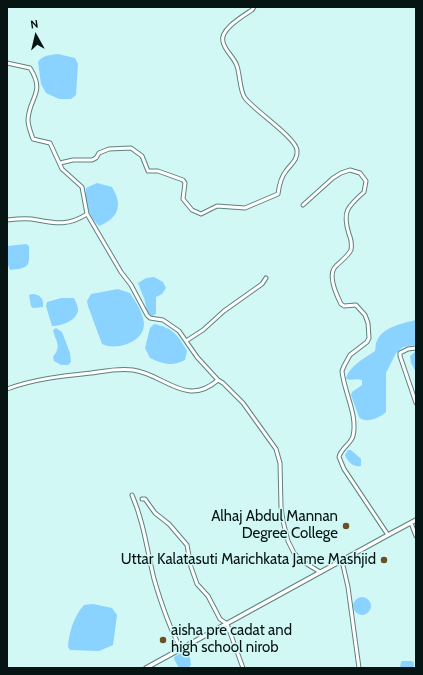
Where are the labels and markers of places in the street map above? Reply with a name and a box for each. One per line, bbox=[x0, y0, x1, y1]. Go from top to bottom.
place label: Alhaj Abdul Mannan Degree College bbox=[211, 508, 338, 543]
marker: Alhaj Abdul Mannan Degree College bbox=[341, 521, 351, 531]
place label: Uttar Kalatasuti Marichkata Jame Mashjid bbox=[121, 551, 376, 569]
marker: Uttar Kalatasuti Marichkata Jame Mashjid bbox=[379, 555, 389, 565]
place label: aisha pre cadat and high school nirob bbox=[171, 622, 292, 657]
marker: aisha pre cadat and high school nirob bbox=[158, 635, 168, 645]

